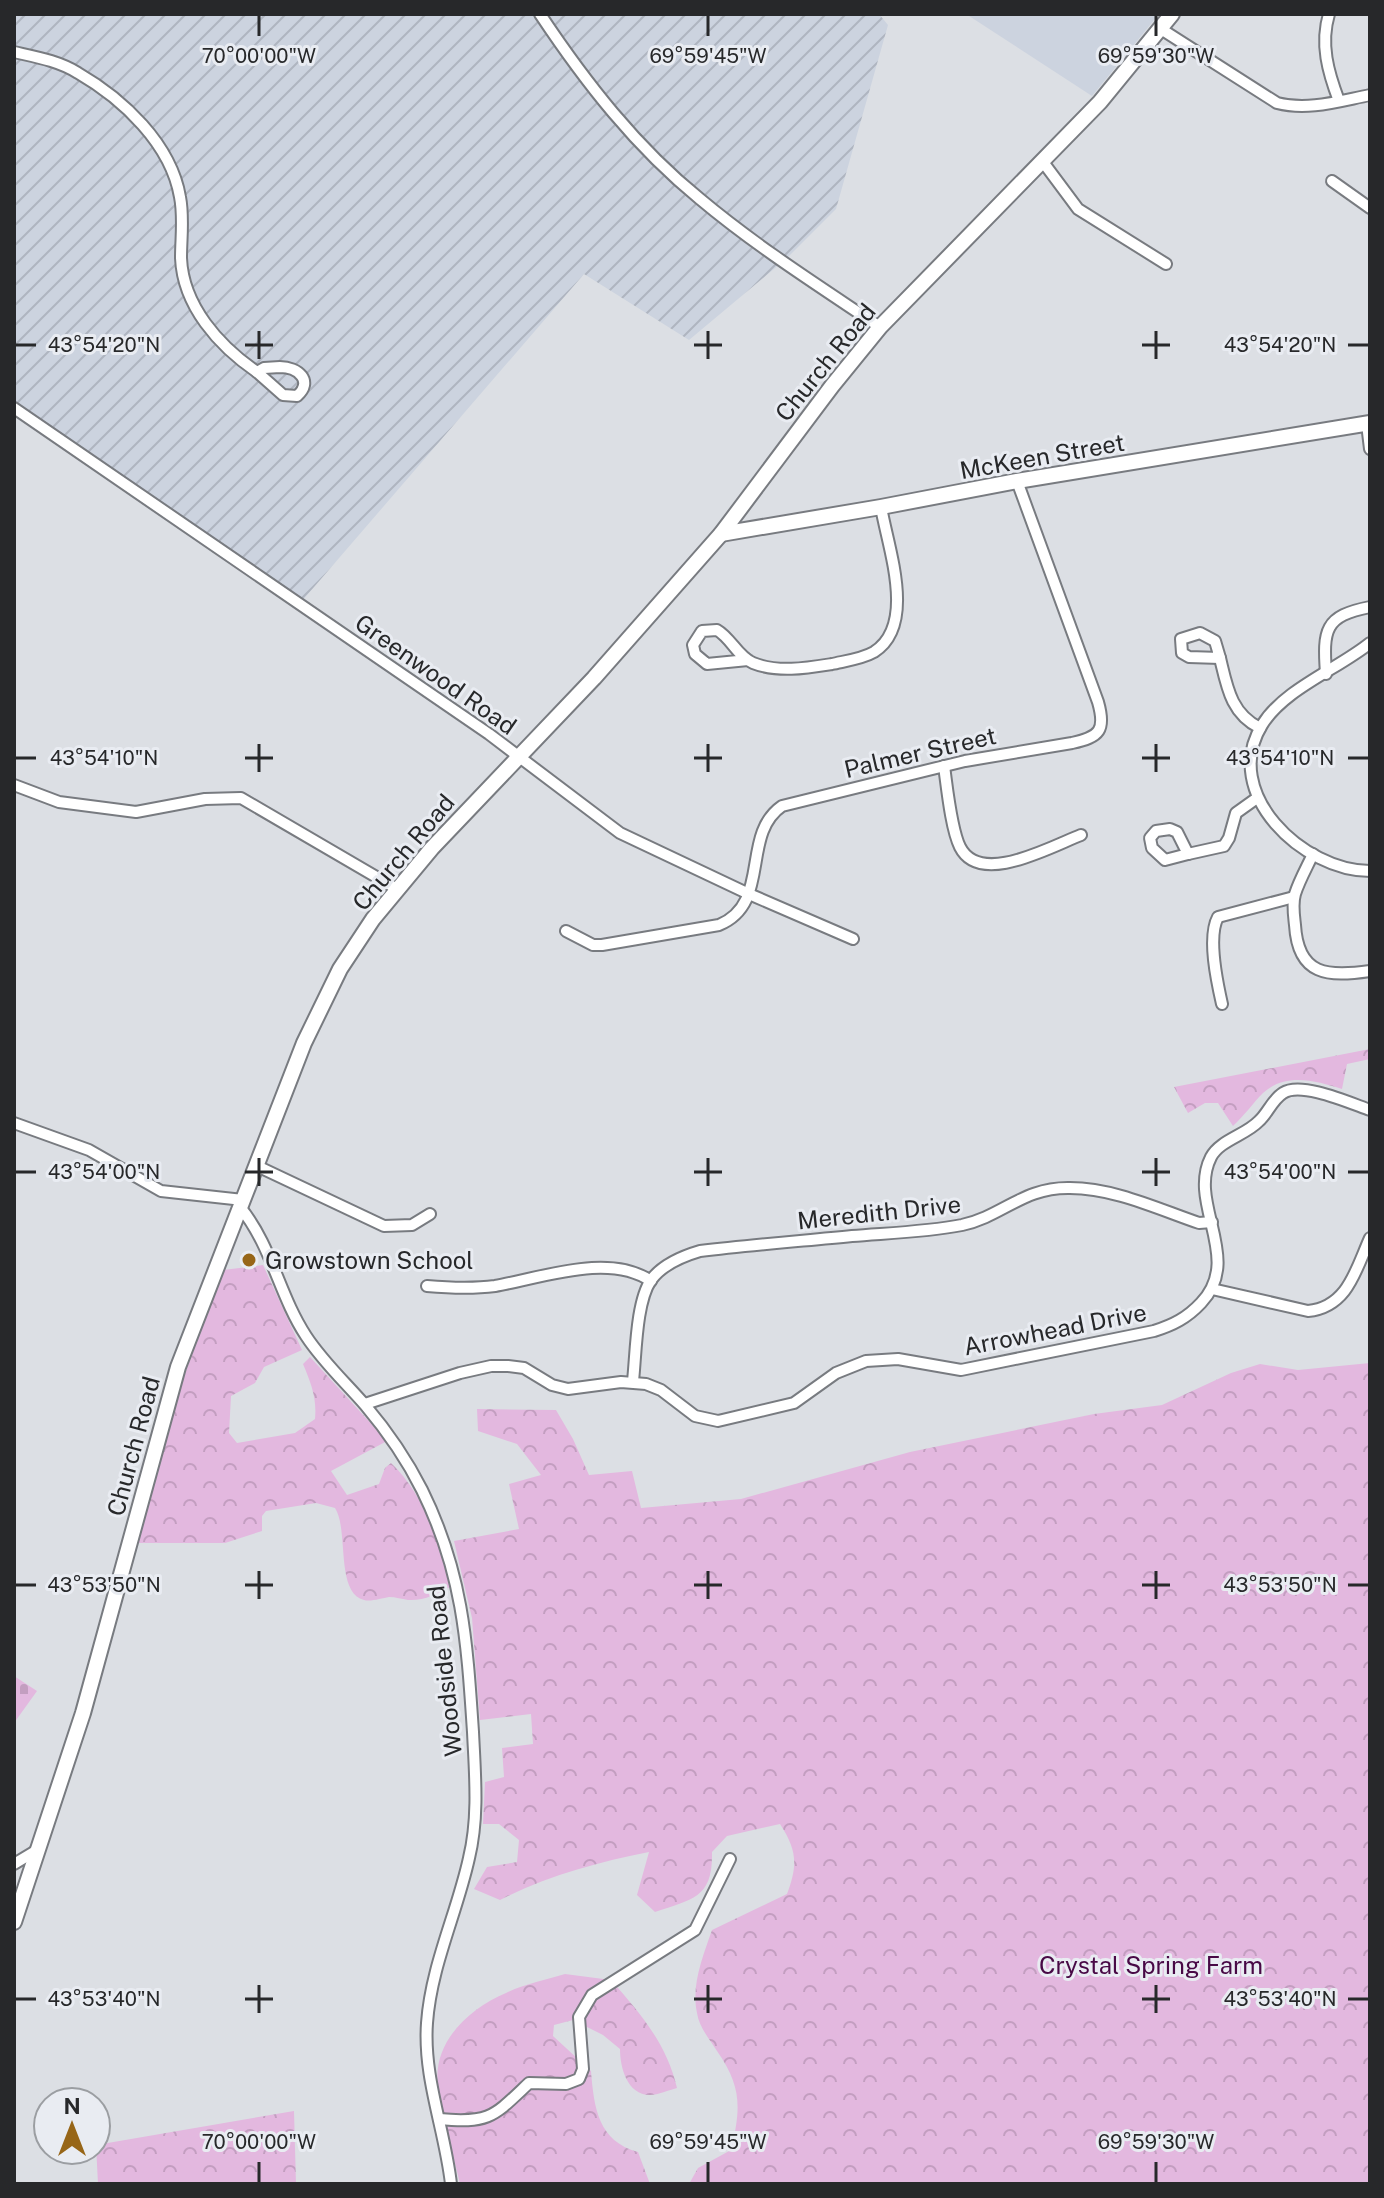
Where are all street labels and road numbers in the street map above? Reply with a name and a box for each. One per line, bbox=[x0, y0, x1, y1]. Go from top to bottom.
street label: Church Road bbox=[769, 298, 881, 426]
street label: McKeen Street bbox=[958, 428, 1126, 484]
street label: Greenwood Road bbox=[350, 608, 522, 740]
street label: Palmer Street bbox=[841, 721, 999, 783]
street label: Church Road bbox=[346, 788, 460, 916]
street label: Meredith Drive bbox=[796, 1189, 962, 1235]
street label: Arrowhead Drive bbox=[961, 1298, 1149, 1360]
street label: Church Road bbox=[101, 1373, 165, 1519]
street label: Woodside Road bbox=[421, 1584, 467, 1758]

